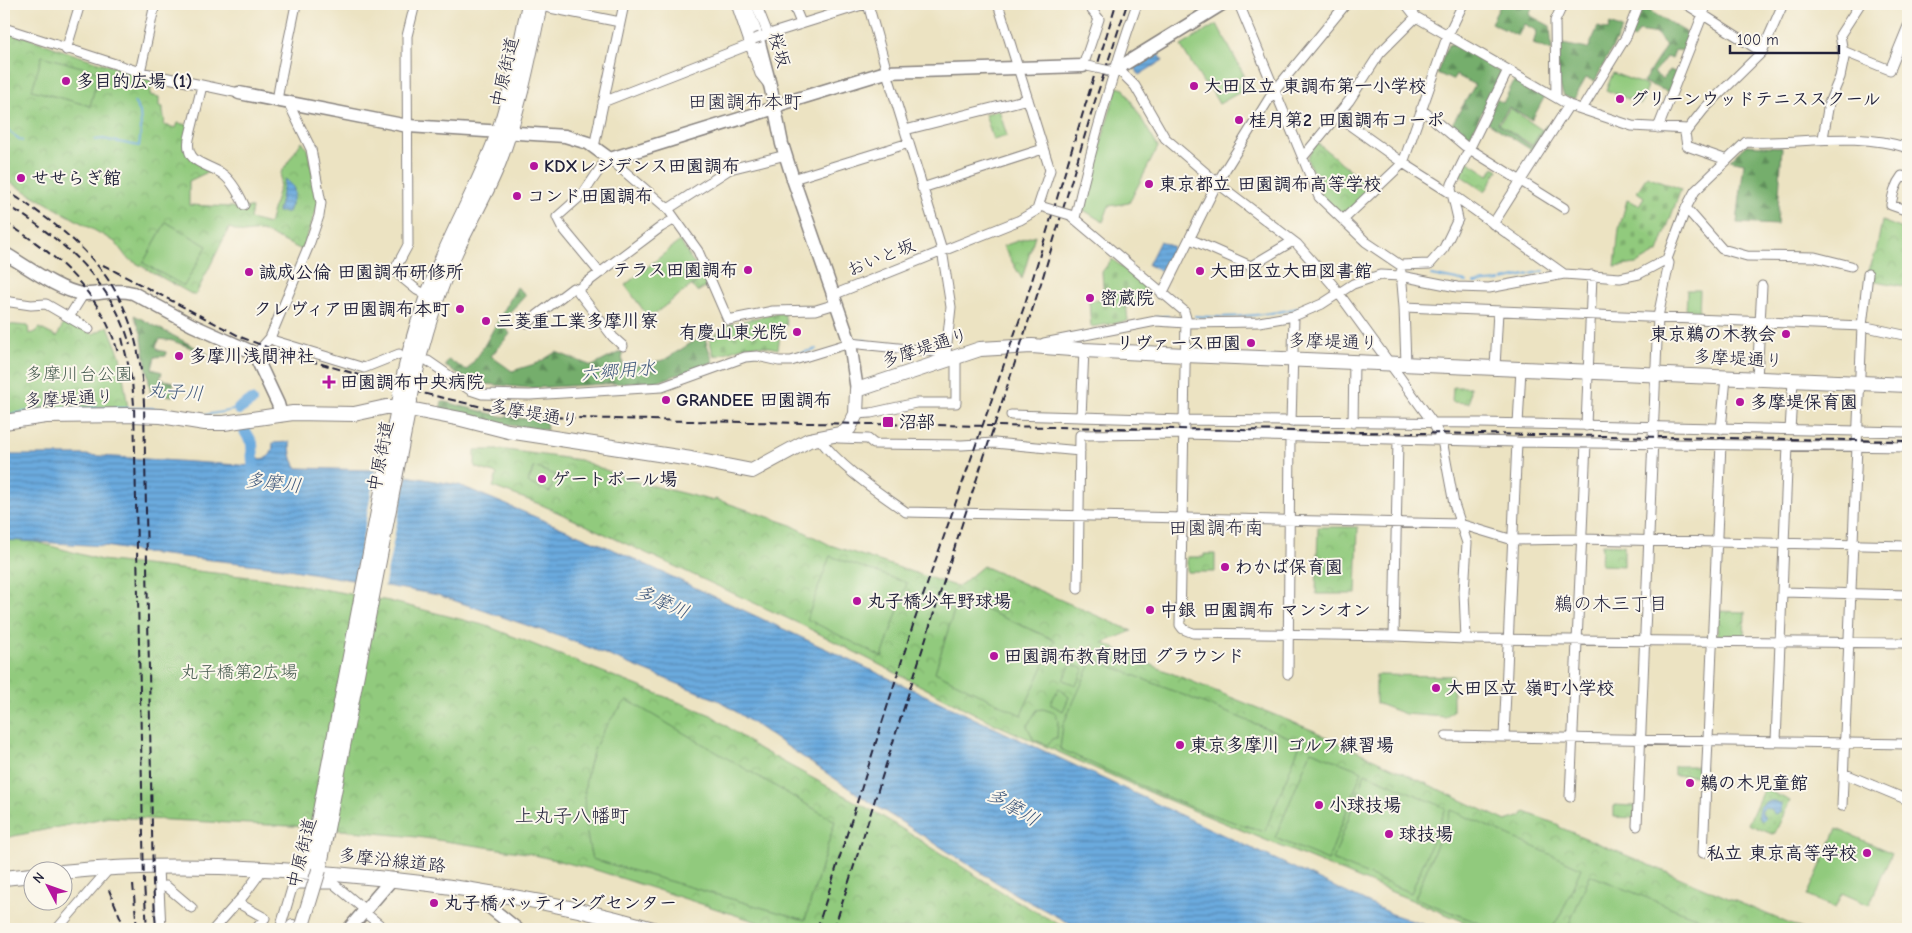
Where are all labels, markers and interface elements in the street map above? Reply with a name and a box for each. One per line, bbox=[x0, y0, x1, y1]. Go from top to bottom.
scale bar bbox=[1730, 22, 1838, 54]
street label: 桜坂 bbox=[764, 30, 794, 70]
text: 100 m bbox=[1737, 31, 1779, 49]
street label: 中原街道 bbox=[487, 35, 523, 109]
place label: 多目的広場 (1) bbox=[76, 71, 192, 92]
marker: 多目的広場 (1) bbox=[60, 75, 72, 87]
place label: 大田区立 東調布第一小学校 bbox=[1204, 76, 1426, 97]
marker: 大田区立 東調布第一小学校 bbox=[1188, 80, 1200, 92]
place label: グリーンウッドテニススクール bbox=[1630, 89, 1881, 110]
district label: 田園調布本町 bbox=[688, 91, 802, 113]
marker: グリーンウッドテニススクール bbox=[1614, 93, 1626, 105]
place label: 桂月第2 田園調布コーポ bbox=[1249, 110, 1444, 131]
marker: 桂月第2 田園調布コーポ bbox=[1233, 114, 1245, 126]
place label: KDXレジデンス田園調布 bbox=[544, 156, 740, 177]
marker: KDXレジデンス田園調布 bbox=[528, 160, 540, 172]
place label: せせらぎ館 bbox=[31, 168, 121, 189]
marker: せせらぎ館 bbox=[15, 172, 27, 184]
place label: 東京都立 田園調布高等学校 bbox=[1159, 174, 1381, 195]
marker: 東京都立 田園調布高等学校 bbox=[1143, 178, 1155, 190]
place label: コンド田園調布 bbox=[527, 186, 653, 207]
marker: コンド田園調布 bbox=[511, 190, 523, 202]
street label: おいと坂 bbox=[844, 235, 918, 281]
place label: テラス田園調布 bbox=[613, 260, 738, 281]
place label: 大田区立大田図書館 bbox=[1210, 261, 1372, 282]
place label: 誠成公倫 田園調布研修所 bbox=[259, 262, 463, 283]
marker: テラス田園調布 bbox=[742, 264, 754, 276]
marker: 大田区立大田図書館 bbox=[1194, 265, 1206, 277]
marker: 誠成公倫 田園調布研修所 bbox=[243, 266, 255, 278]
place label: 密蔵院 bbox=[1100, 288, 1154, 309]
marker: 密蔵院 bbox=[1084, 292, 1096, 304]
place label: クレヴィア田園調布本町 bbox=[254, 299, 450, 320]
marker: クレヴィア田園調布本町 bbox=[454, 303, 466, 315]
place label: 三菱重工業多摩川寮 bbox=[496, 311, 658, 332]
marker: 三菱重工業多摩川寮 bbox=[480, 315, 492, 327]
place label: 有慶山東光院 bbox=[679, 322, 787, 343]
street label: 多摩堤通り bbox=[879, 324, 971, 372]
place label: 東京鵜の木教会 bbox=[1650, 324, 1776, 345]
marker: 有慶山東光院 bbox=[791, 326, 803, 338]
marker: 東京鵜の木教会 bbox=[1780, 328, 1792, 340]
street label: 多摩堤通り bbox=[1288, 330, 1378, 354]
place label: リヴァース田園 bbox=[1116, 333, 1241, 354]
marker: リヴァース田園 bbox=[1245, 337, 1257, 349]
place label: 多摩川浅間神社 bbox=[189, 346, 315, 367]
street label: 多摩堤通り bbox=[1693, 346, 1783, 372]
marker: 多摩川浅間神社 bbox=[173, 350, 185, 362]
water label: 六郷用水 bbox=[579, 357, 657, 385]
park label: 多摩川台公園 bbox=[25, 364, 133, 385]
place label: 田園調布中央病院 bbox=[340, 372, 484, 393]
marker: 田園調布中央病院 bbox=[322, 375, 336, 389]
water label: 丸子川 bbox=[146, 379, 204, 405]
street label: 多摩堤通り bbox=[24, 386, 114, 412]
place label: GRANDEE 田園調布 bbox=[676, 390, 832, 411]
place label: 多摩堤保育園 bbox=[1750, 392, 1858, 413]
marker: GRANDEE 田園調布 bbox=[660, 394, 672, 406]
street label: 多摩堤通り bbox=[488, 396, 580, 432]
marker: 多摩堤保育園 bbox=[1734, 396, 1746, 408]
place label: 沼部 bbox=[899, 412, 935, 433]
marker: 沼部 bbox=[881, 415, 895, 429]
street label: 中原街道 bbox=[364, 419, 398, 493]
water label: 多摩川 bbox=[243, 469, 303, 497]
place label: ゲートボール場 bbox=[552, 469, 677, 490]
marker: ゲートボール場 bbox=[536, 473, 548, 485]
district label: 田園調布南 bbox=[1168, 517, 1264, 539]
place label: わかば保育園 bbox=[1235, 557, 1343, 578]
marker: わかば保育園 bbox=[1219, 561, 1231, 573]
water label: 多摩川 bbox=[631, 580, 693, 624]
place label: 丸子橋少年野球場 bbox=[867, 591, 1011, 612]
district label: 鵜の木三丁目 bbox=[1554, 593, 1668, 615]
marker: 丸子橋少年野球場 bbox=[851, 595, 863, 607]
place label: 中銀 田園調布 マンシオン bbox=[1160, 600, 1371, 621]
marker: 中銀 田園調布 マンシオン bbox=[1144, 604, 1156, 616]
place label: 田園調布教育財団 グラウンド bbox=[1004, 646, 1244, 667]
marker: 田園調布教育財団 グラウンド bbox=[988, 650, 1000, 662]
park label: 丸子橋第2広場 bbox=[180, 662, 298, 683]
place label: 大田区立 嶺町小学校 bbox=[1446, 678, 1614, 699]
marker: 大田区立 嶺町小学校 bbox=[1430, 682, 1442, 694]
place label: 東京多摩川 ゴルフ練習場 bbox=[1190, 735, 1394, 756]
marker: 東京多摩川 ゴルフ練習場 bbox=[1174, 739, 1186, 751]
place label: 鵜の木児童館 bbox=[1700, 773, 1808, 794]
marker: 鵜の木児童館 bbox=[1684, 777, 1696, 789]
water label: 多摩川 bbox=[983, 783, 1043, 831]
place label: 小球技場 bbox=[1329, 795, 1401, 816]
marker: 小球技場 bbox=[1313, 799, 1325, 811]
district label: 上丸子八幡町 bbox=[515, 805, 629, 827]
street label: 中原街道 bbox=[283, 816, 321, 890]
place label: 球技場 bbox=[1399, 824, 1453, 845]
marker: 球技場 bbox=[1383, 828, 1395, 840]
place label: 私立 東京高等学校 bbox=[1707, 843, 1857, 864]
street label: 多摩沿線道路 bbox=[337, 845, 447, 877]
marker: 私立 東京高等学校 bbox=[1861, 847, 1873, 859]
north arrow bbox=[22, 860, 72, 910]
text: N bbox=[29, 869, 48, 887]
place label: 丸子橋バッティングセンター bbox=[444, 893, 677, 914]
marker: 丸子橋バッティングセンター bbox=[428, 897, 440, 909]

